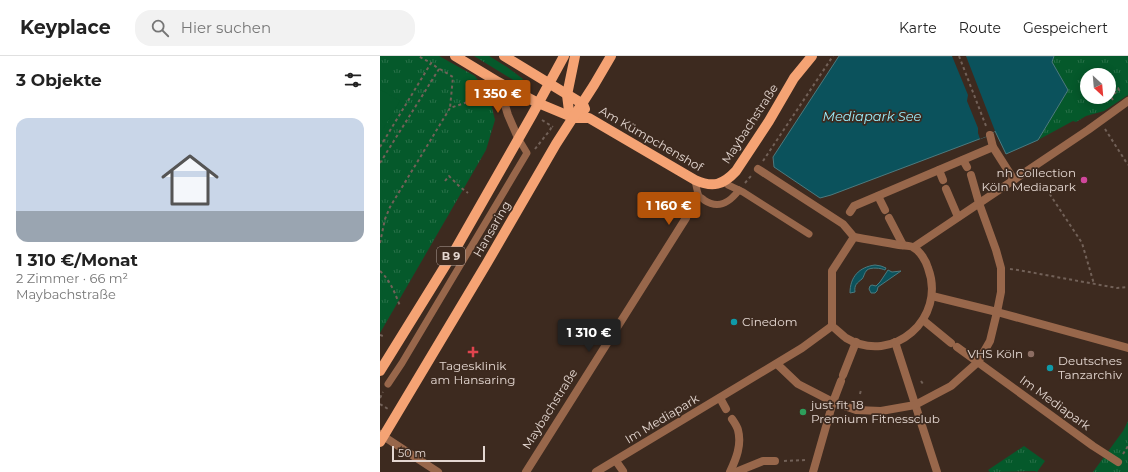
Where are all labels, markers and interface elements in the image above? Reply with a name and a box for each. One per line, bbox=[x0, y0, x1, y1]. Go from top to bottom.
search box bbox=[135, 10, 415, 46]
text: Keyplace bbox=[20, 16, 111, 39]
icon: search bbox=[149, 17, 171, 39]
text: Hier suchen bbox=[181, 18, 271, 37]
text: Karte bbox=[899, 19, 937, 37]
text: Route bbox=[959, 19, 1001, 37]
text: Gespeichert bbox=[1023, 19, 1108, 37]
north arrow bbox=[1080, 68, 1116, 104]
map controls bbox=[1080, 68, 1116, 104]
icon: filters bbox=[342, 69, 364, 91]
text: 3 Objekte bbox=[16, 70, 102, 90]
pin: 1 350 € bbox=[461, 80, 535, 114]
street label: Maybachstraße bbox=[718, 81, 781, 166]
text: 1 350 € bbox=[474, 85, 522, 101]
street label: Am Kümpchenshof bbox=[597, 103, 707, 175]
water label: Mediapark See bbox=[823, 108, 922, 124]
icon: home bbox=[154, 144, 226, 216]
place label: nh Collection Köln Mediapark bbox=[982, 165, 1077, 194]
marker: nh Collection Köln Mediapark bbox=[1079, 175, 1089, 185]
pin: 1 160 € bbox=[632, 192, 706, 226]
text: 1 160 € bbox=[646, 197, 692, 213]
street label: Hansaring bbox=[470, 198, 514, 259]
road number: B 9 bbox=[437, 247, 465, 265]
text: 1 310 €/Monat bbox=[16, 250, 138, 270]
text: 2 Zimmer · 66 m² bbox=[16, 270, 128, 286]
text: Maybachstraße bbox=[16, 286, 116, 302]
place label: Cinedom bbox=[742, 314, 798, 329]
marker: Cinedom bbox=[729, 317, 739, 327]
pin: 1 310 € bbox=[552, 319, 626, 353]
text: 1 310 € bbox=[567, 324, 611, 340]
marker: Tagesklinik am Hansaring bbox=[467, 346, 479, 358]
place label: VHS Köln bbox=[967, 346, 1023, 361]
marker: VHS Köln bbox=[1026, 349, 1036, 359]
place label: Deutsches Tanzarchiv bbox=[1058, 353, 1123, 382]
place label: Tagesklinik am Hansaring bbox=[430, 358, 516, 387]
marker: Deutsches Tanzarchiv bbox=[1045, 363, 1055, 373]
street label: Maybachstraße bbox=[519, 366, 580, 452]
street label: Im Mediapark bbox=[1017, 372, 1094, 434]
street label: Im Mediapark bbox=[622, 390, 702, 447]
place label: just fit 18 Premium Fitnessclub bbox=[809, 397, 940, 426]
marker: just fit 18 Premium Fitnessclub bbox=[798, 407, 808, 417]
scale bar bbox=[392, 444, 485, 463]
text: 50 m bbox=[398, 446, 426, 460]

